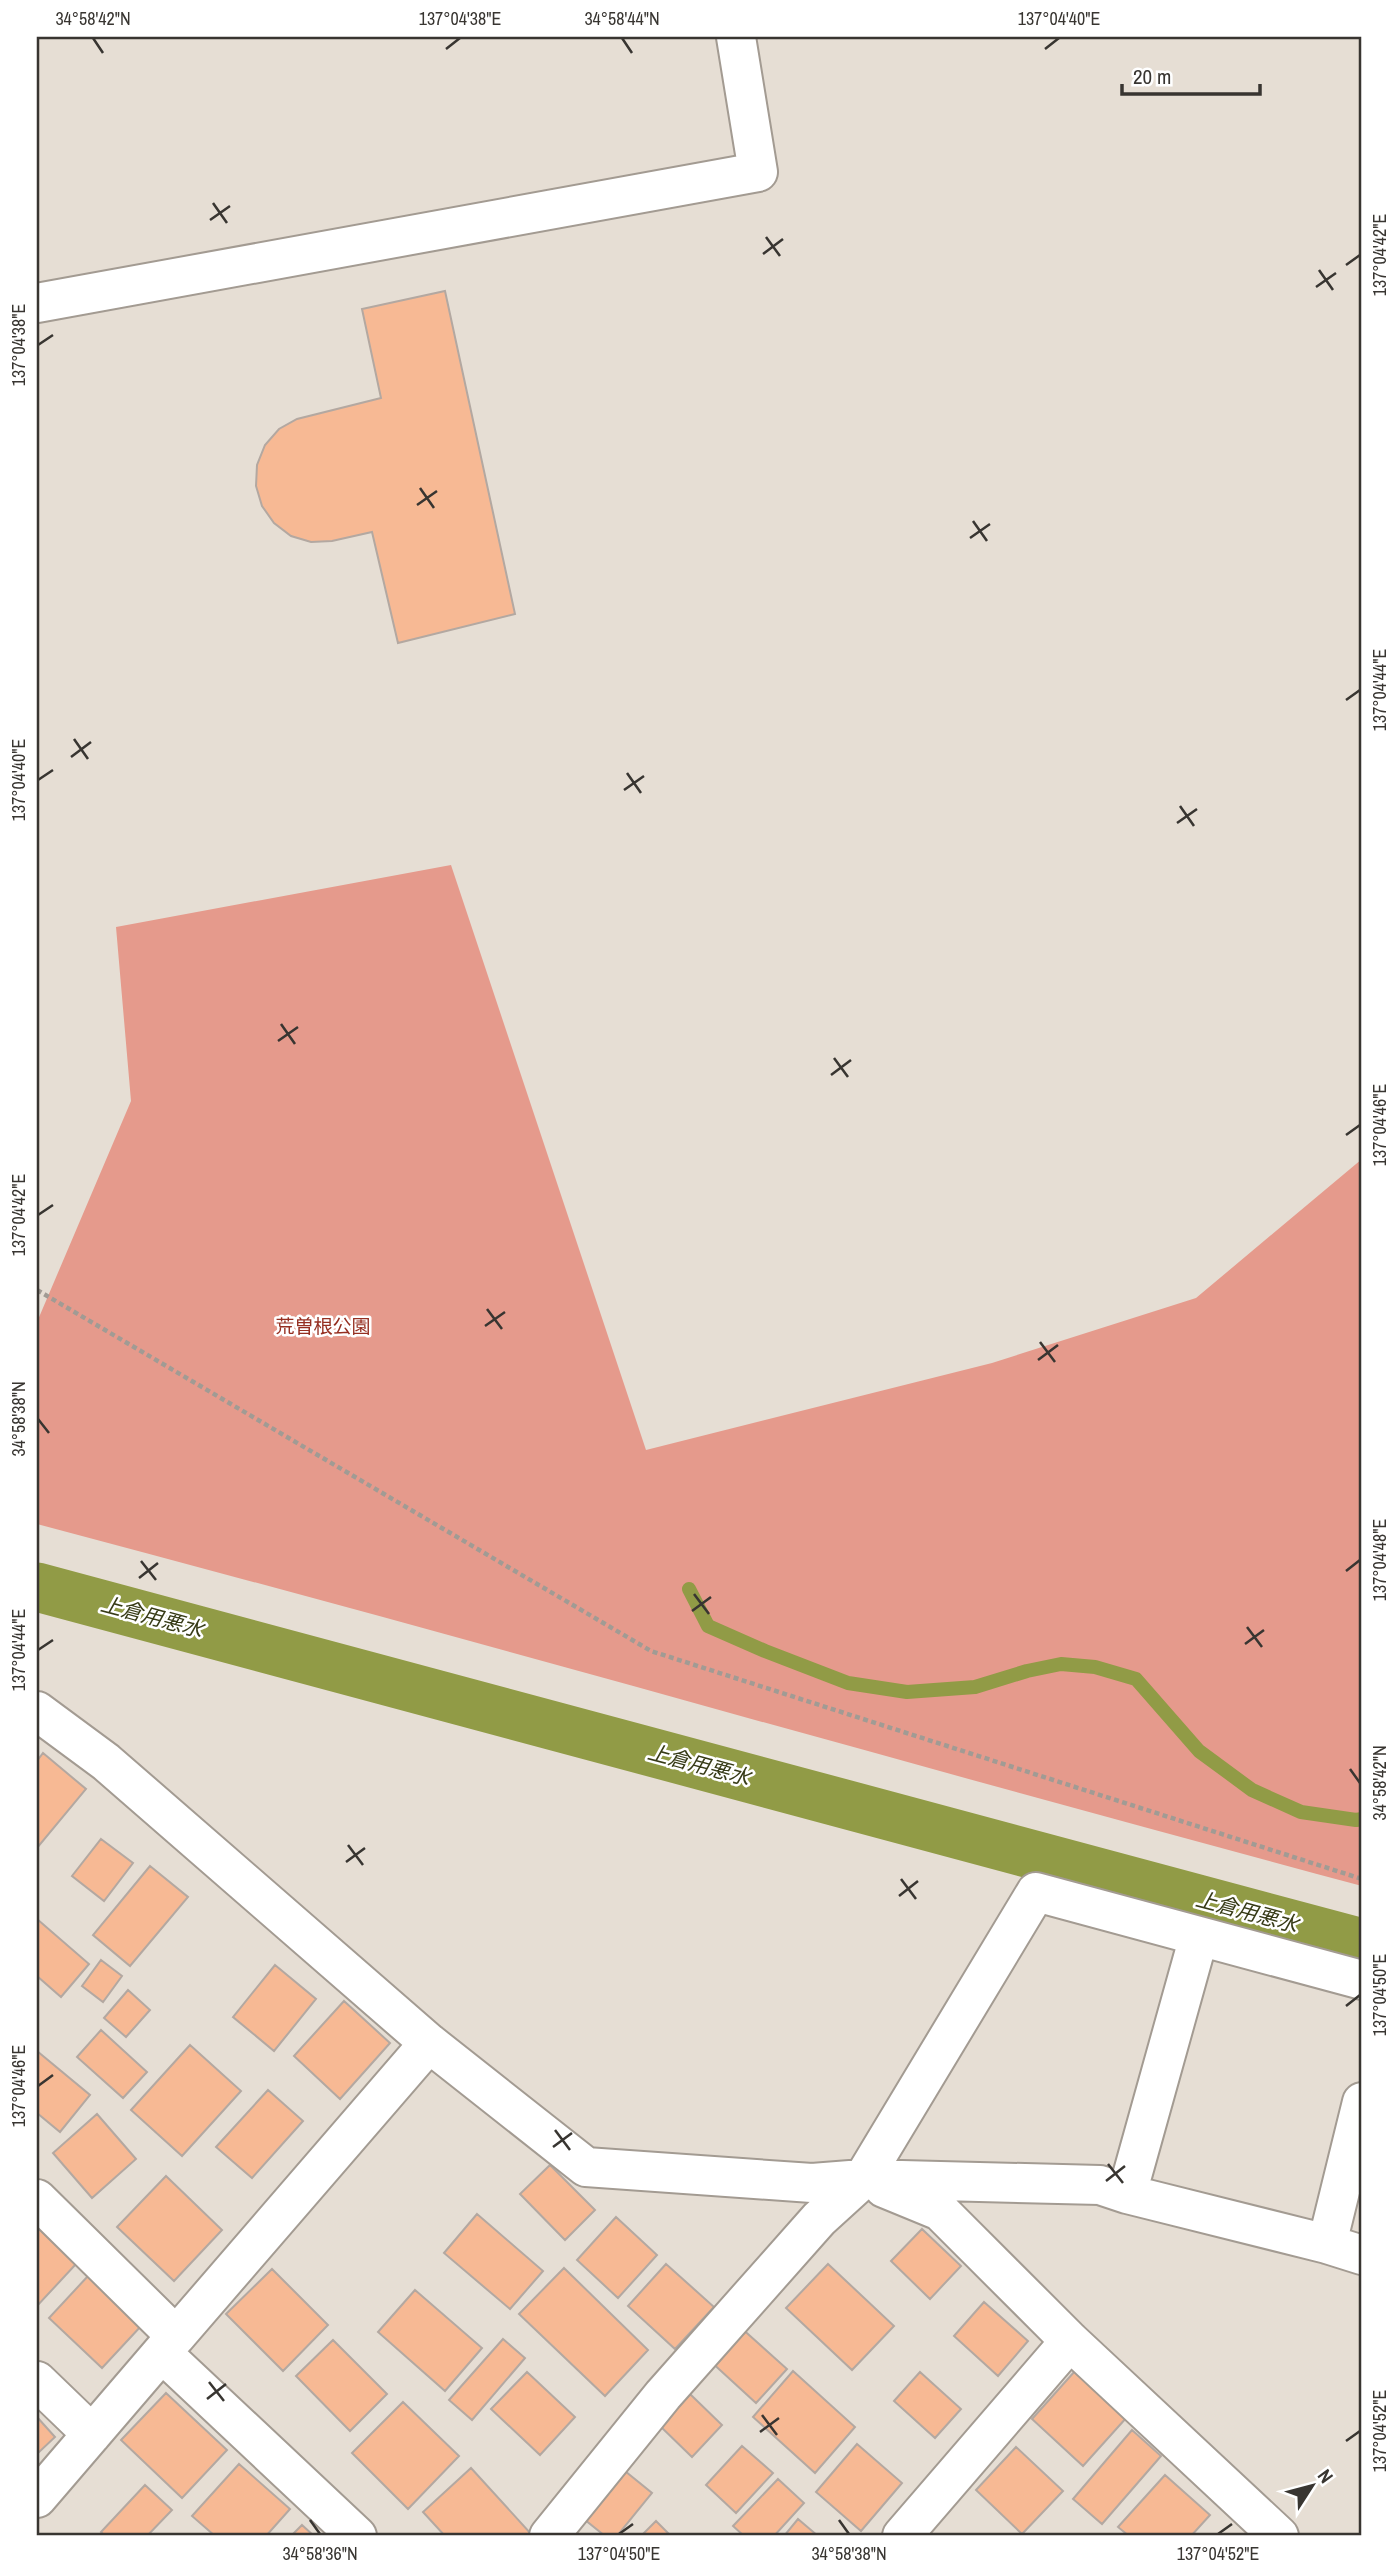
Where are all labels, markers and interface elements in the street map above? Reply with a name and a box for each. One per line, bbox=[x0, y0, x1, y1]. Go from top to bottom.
text: 34°58'42"N bbox=[55, 6, 131, 31]
text: 137°04'38"E bbox=[419, 6, 501, 31]
text: 34°58'44"N bbox=[584, 6, 660, 31]
text: 137°04'40"E bbox=[1018, 6, 1100, 31]
scale bar bbox=[1122, 52, 1261, 96]
text: 20 m bbox=[1133, 62, 1171, 91]
text: 137°04'42"E bbox=[1367, 214, 1392, 296]
text: 137°04'38"E bbox=[6, 304, 31, 386]
text: 137°04'44"E bbox=[1367, 649, 1392, 731]
text: 137°04'40"E bbox=[6, 739, 31, 821]
text: 137°04'46"E bbox=[1367, 1084, 1392, 1166]
text: 137°04'42"E bbox=[6, 1174, 31, 1256]
park label: 荒曽根公園 bbox=[275, 1313, 371, 1339]
text: 34°58'38"N bbox=[6, 1381, 31, 1457]
text: 137°04'48"E bbox=[1367, 1519, 1392, 1601]
water label: 上倉用悪水 bbox=[98, 1589, 209, 1645]
text: 137°04'44"E bbox=[6, 1609, 31, 1691]
water label: 上倉用悪水 bbox=[645, 1737, 756, 1793]
text: 34°58'42"N bbox=[1367, 1745, 1392, 1821]
water label: 上倉用悪水 bbox=[1193, 1884, 1304, 1940]
text: 137°04'50"E bbox=[1367, 1954, 1392, 2036]
text: 137°04'46"E bbox=[6, 2045, 31, 2127]
text: 137°04'52"E bbox=[1367, 2390, 1392, 2472]
north arrow bbox=[1276, 2450, 1346, 2520]
text: N bbox=[1312, 2464, 1340, 2488]
text: 34°58'36"N bbox=[282, 2541, 358, 2566]
text: 137°04'50"E bbox=[578, 2541, 660, 2566]
text: 34°58'38"N bbox=[811, 2541, 887, 2566]
text: 137°04'52"E bbox=[1177, 2541, 1259, 2566]

